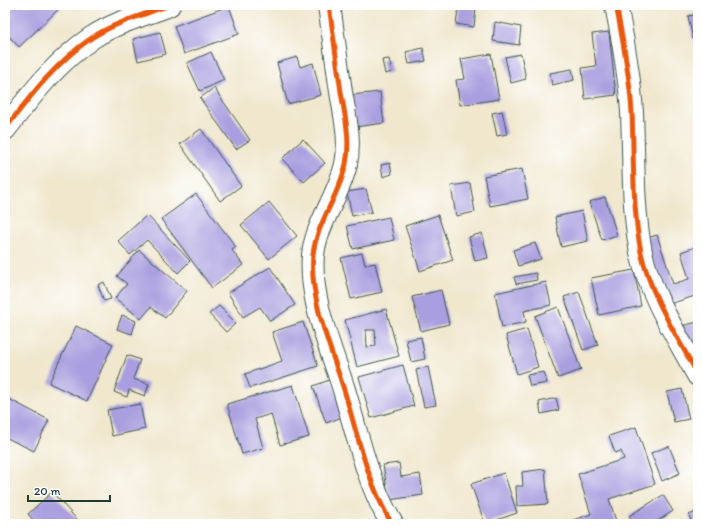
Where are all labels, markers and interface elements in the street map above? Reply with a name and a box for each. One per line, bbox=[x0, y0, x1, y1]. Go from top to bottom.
scale bar bbox=[28, 477, 110, 503]
text: 20 m bbox=[34, 484, 61, 498]

